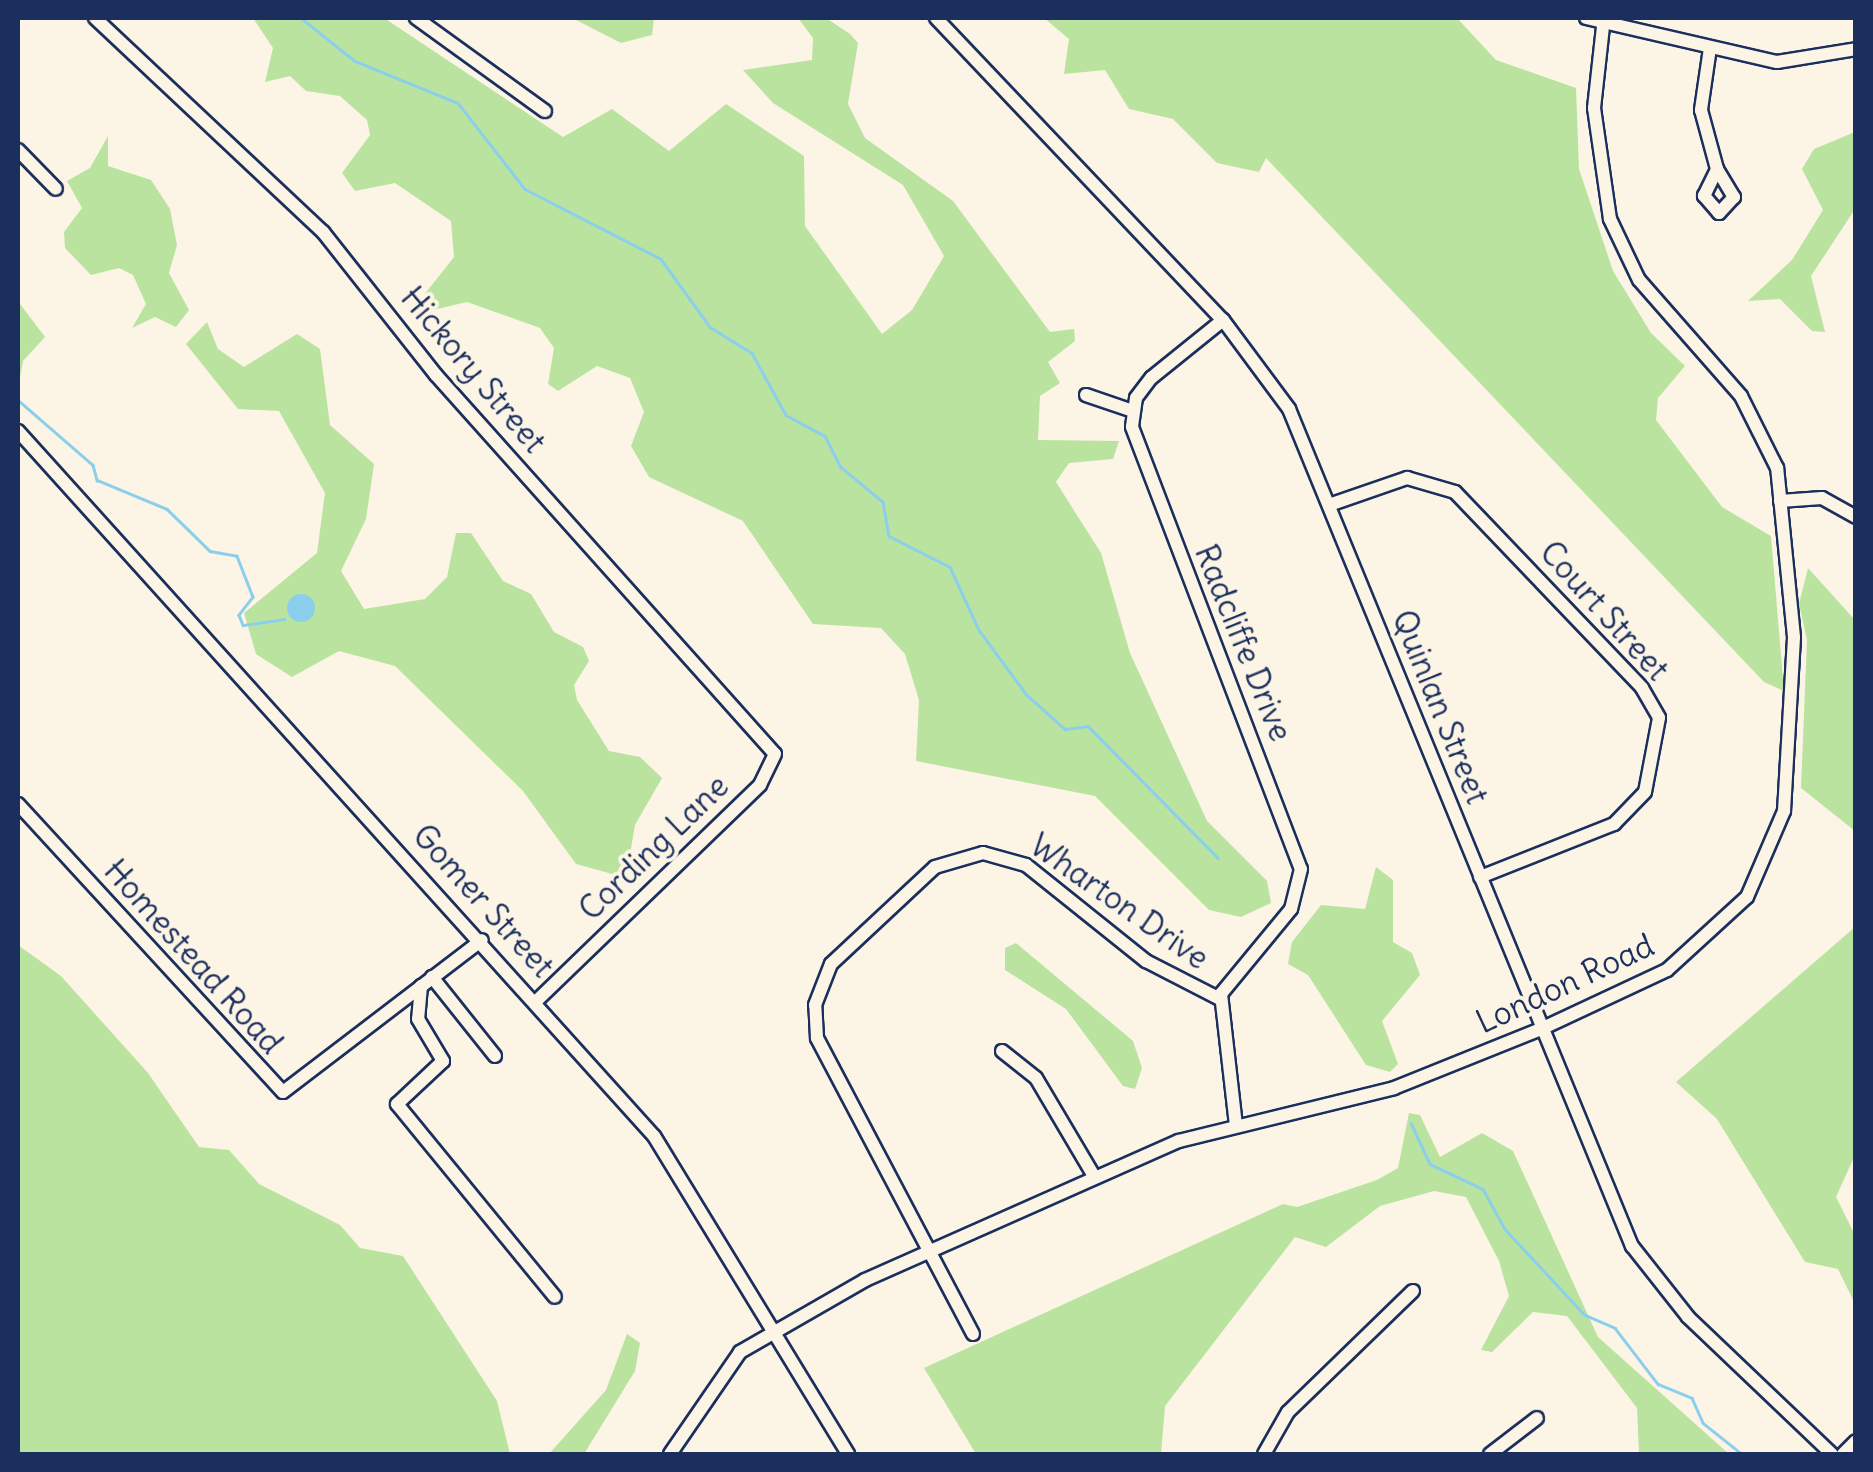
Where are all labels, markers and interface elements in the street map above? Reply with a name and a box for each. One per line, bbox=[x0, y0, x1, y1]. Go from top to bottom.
street label: Hickory Street bbox=[392, 279, 554, 461]
street label: Court Street bbox=[1531, 533, 1677, 689]
street label: Radcliffe Drive bbox=[1186, 539, 1300, 747]
street label: Quinlan Street bbox=[1384, 605, 1496, 809]
street label: Cording Lane bbox=[571, 767, 737, 929]
street label: Gomer Street bbox=[404, 817, 562, 985]
street label: Wharton Drive bbox=[1022, 826, 1216, 978]
street label: Homestead Road bbox=[96, 852, 290, 1062]
street label: London Road bbox=[1470, 926, 1660, 1042]

